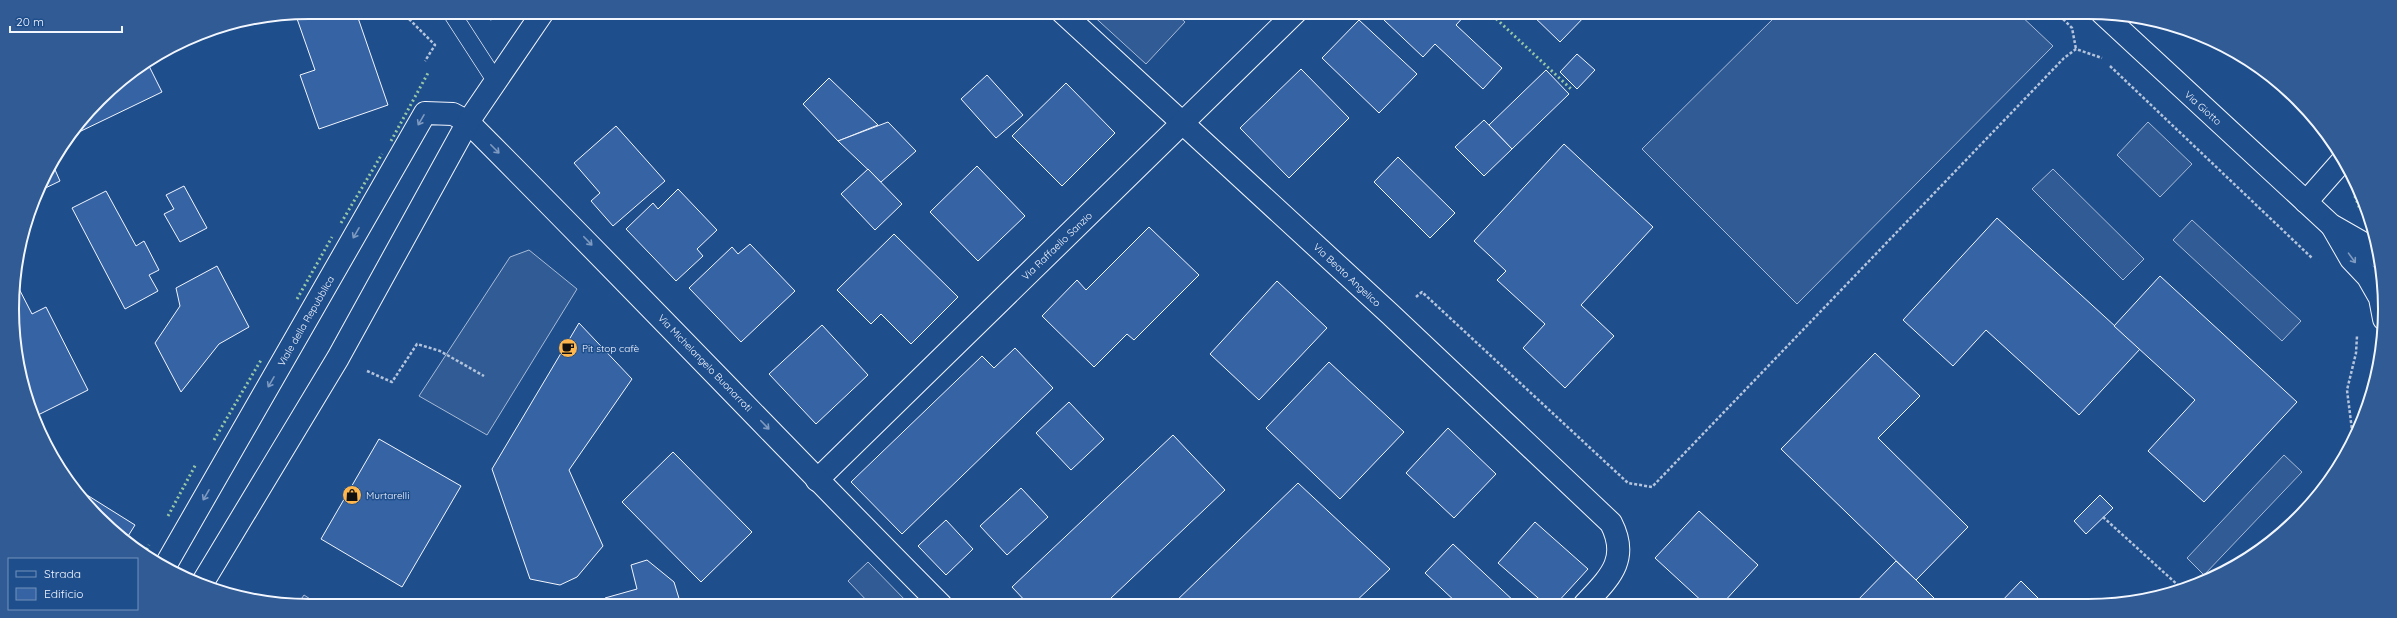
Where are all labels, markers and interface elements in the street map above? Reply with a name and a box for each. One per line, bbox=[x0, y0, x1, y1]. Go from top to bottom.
scale bar bbox=[10, 8, 122, 34]
text: 20 m bbox=[16, 14, 44, 29]
street label: Via Giotto bbox=[2182, 88, 2224, 128]
one-way arrow bbox=[416, 114, 424, 126]
one-way arrow bbox=[490, 144, 500, 154]
street label: Via Raffaello Sanzio bbox=[1019, 209, 1095, 283]
one-way arrow bbox=[352, 226, 360, 238]
one-way arrow bbox=[583, 236, 592, 246]
street label: Via Beato Angelico bbox=[1311, 240, 1383, 310]
one-way arrow bbox=[2348, 253, 2356, 264]
street label: Viale della Repubblica bbox=[275, 273, 337, 369]
street label: Via Michelangelo Buonarroti bbox=[655, 312, 755, 414]
cafe icon: Pit stop cafè bbox=[557, 337, 579, 359]
place label: Pit stop cafè bbox=[582, 342, 640, 355]
one-way arrow bbox=[266, 376, 274, 388]
one-way arrow bbox=[760, 420, 770, 430]
shop icon: Murtarelli bbox=[341, 484, 363, 506]
one-way arrow bbox=[202, 489, 210, 501]
place label: Murtarelli bbox=[366, 489, 409, 502]
legend bbox=[8, 558, 138, 610]
text: Strada bbox=[44, 566, 81, 581]
text: Edificio bbox=[44, 586, 84, 601]

